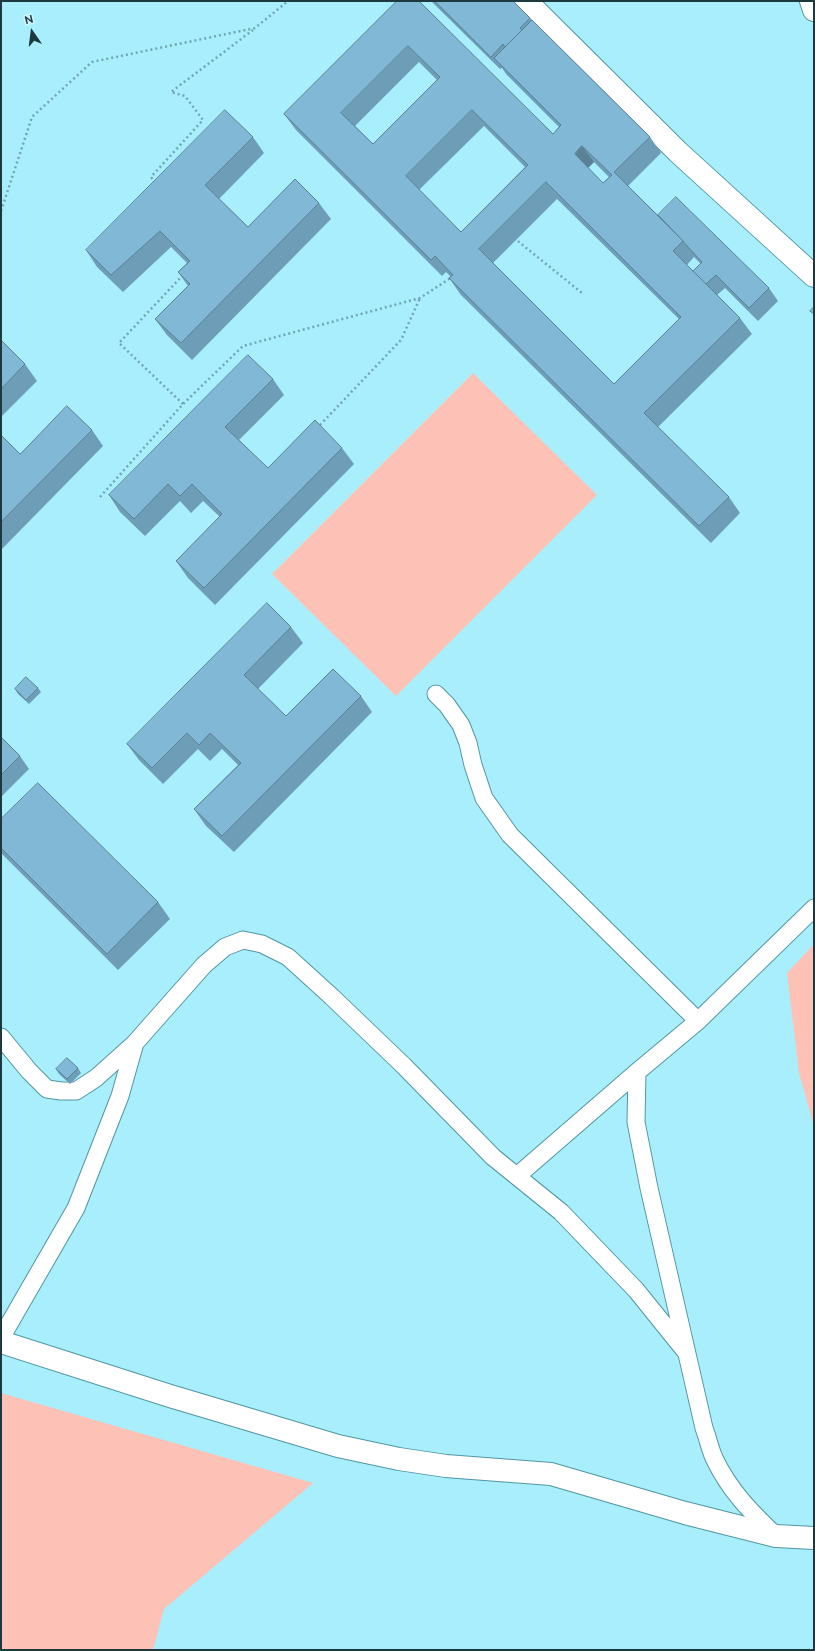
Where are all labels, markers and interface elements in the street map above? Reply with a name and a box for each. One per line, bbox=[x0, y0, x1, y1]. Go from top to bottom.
north arrow bbox=[12, 12, 52, 52]
text: N bbox=[23, 13, 35, 27]

